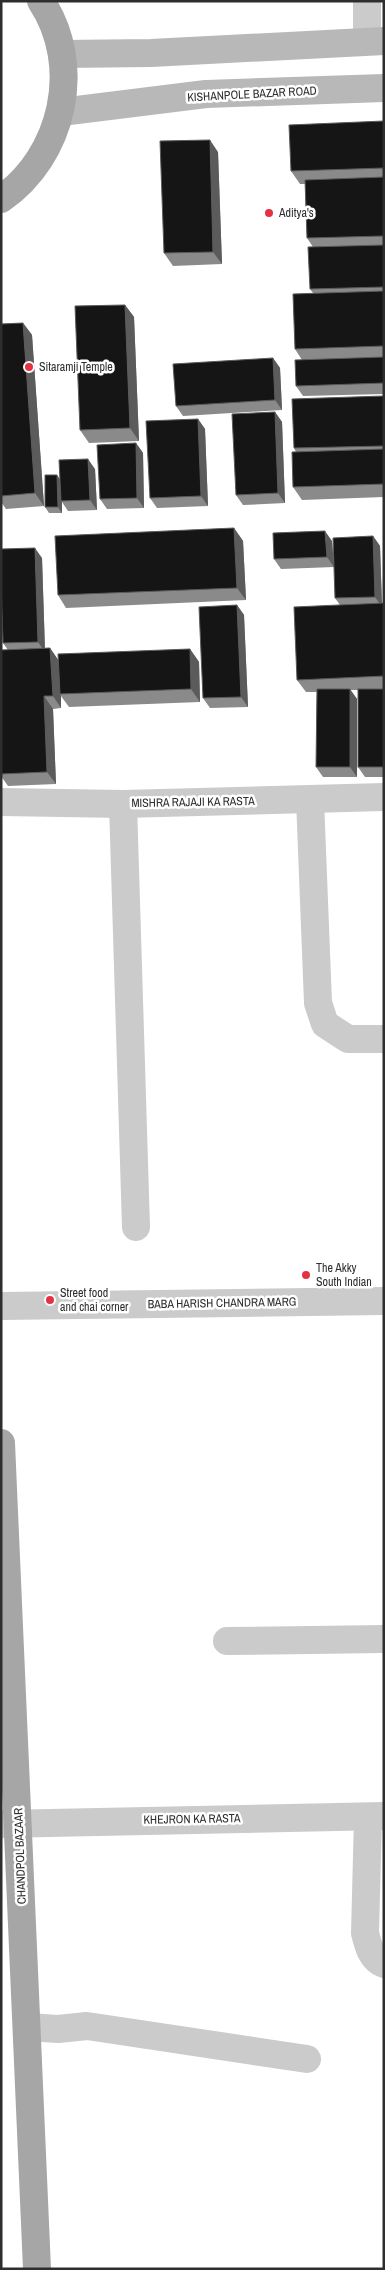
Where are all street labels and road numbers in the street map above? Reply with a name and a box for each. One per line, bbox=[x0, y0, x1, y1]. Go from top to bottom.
street label: KISHANPOLE BAZAR ROAD bbox=[187, 83, 317, 105]
street label: MISHRA RAJAJI KA RASTA bbox=[131, 793, 255, 811]
street label: BABA HARISH CHANDRA MARG bbox=[148, 1294, 296, 1312]
street label: CHANDPOL BAZAAR bbox=[10, 1808, 30, 1904]
street label: KHEJRON KA RASTA bbox=[143, 1810, 241, 1828]

